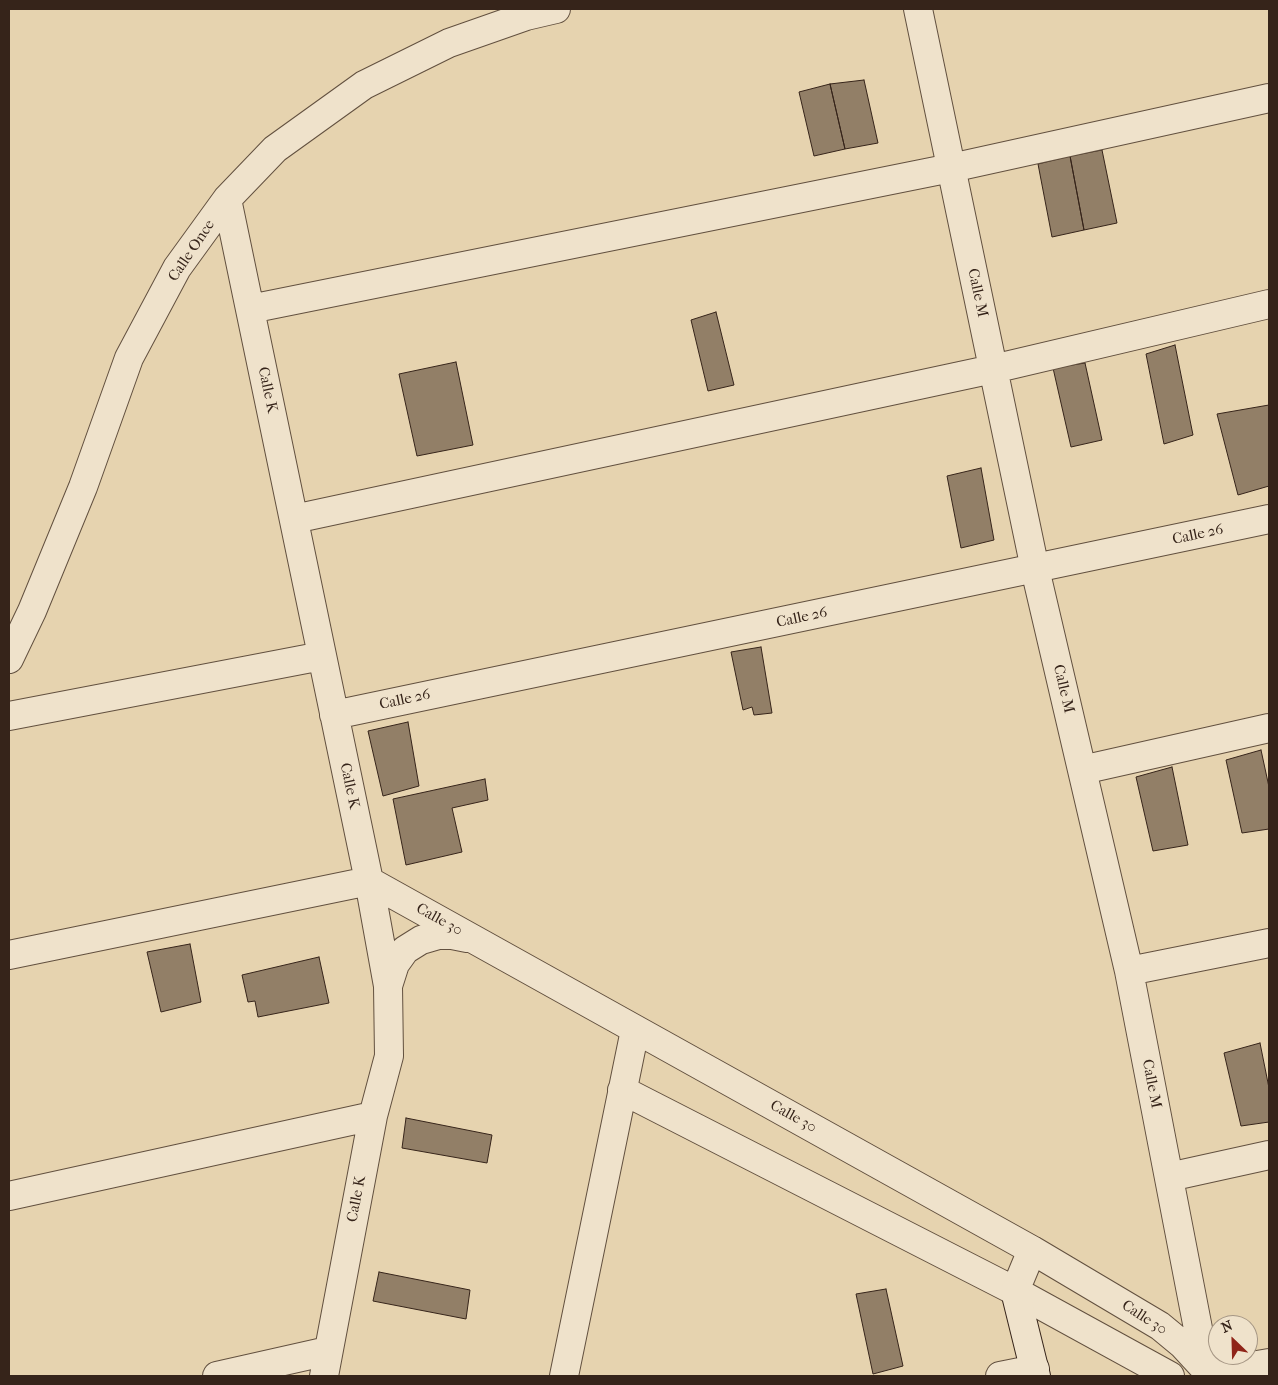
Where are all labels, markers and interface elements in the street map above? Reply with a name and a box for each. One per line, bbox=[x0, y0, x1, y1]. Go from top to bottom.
street label: Calle Once bbox=[165, 217, 219, 285]
street label: Calle M bbox=[963, 267, 991, 319]
street label: Calle K bbox=[253, 365, 281, 415]
street label: Calle 26 bbox=[1171, 521, 1225, 549]
street label: Calle 26 bbox=[775, 604, 829, 632]
street label: Calle M bbox=[1049, 663, 1077, 715]
street label: Calle 26 bbox=[378, 686, 432, 714]
street label: Calle K bbox=[335, 761, 363, 811]
street label: Calle 30 bbox=[413, 900, 465, 940]
street label: Calle M bbox=[1137, 1058, 1165, 1110]
street label: Calle 30 bbox=[767, 1097, 819, 1137]
street label: Calle K bbox=[344, 1174, 370, 1224]
street label: Calle 30 bbox=[1118, 1297, 1170, 1339]
north arrow bbox=[1208, 1315, 1258, 1365]
text: N bbox=[1219, 1317, 1235, 1337]

